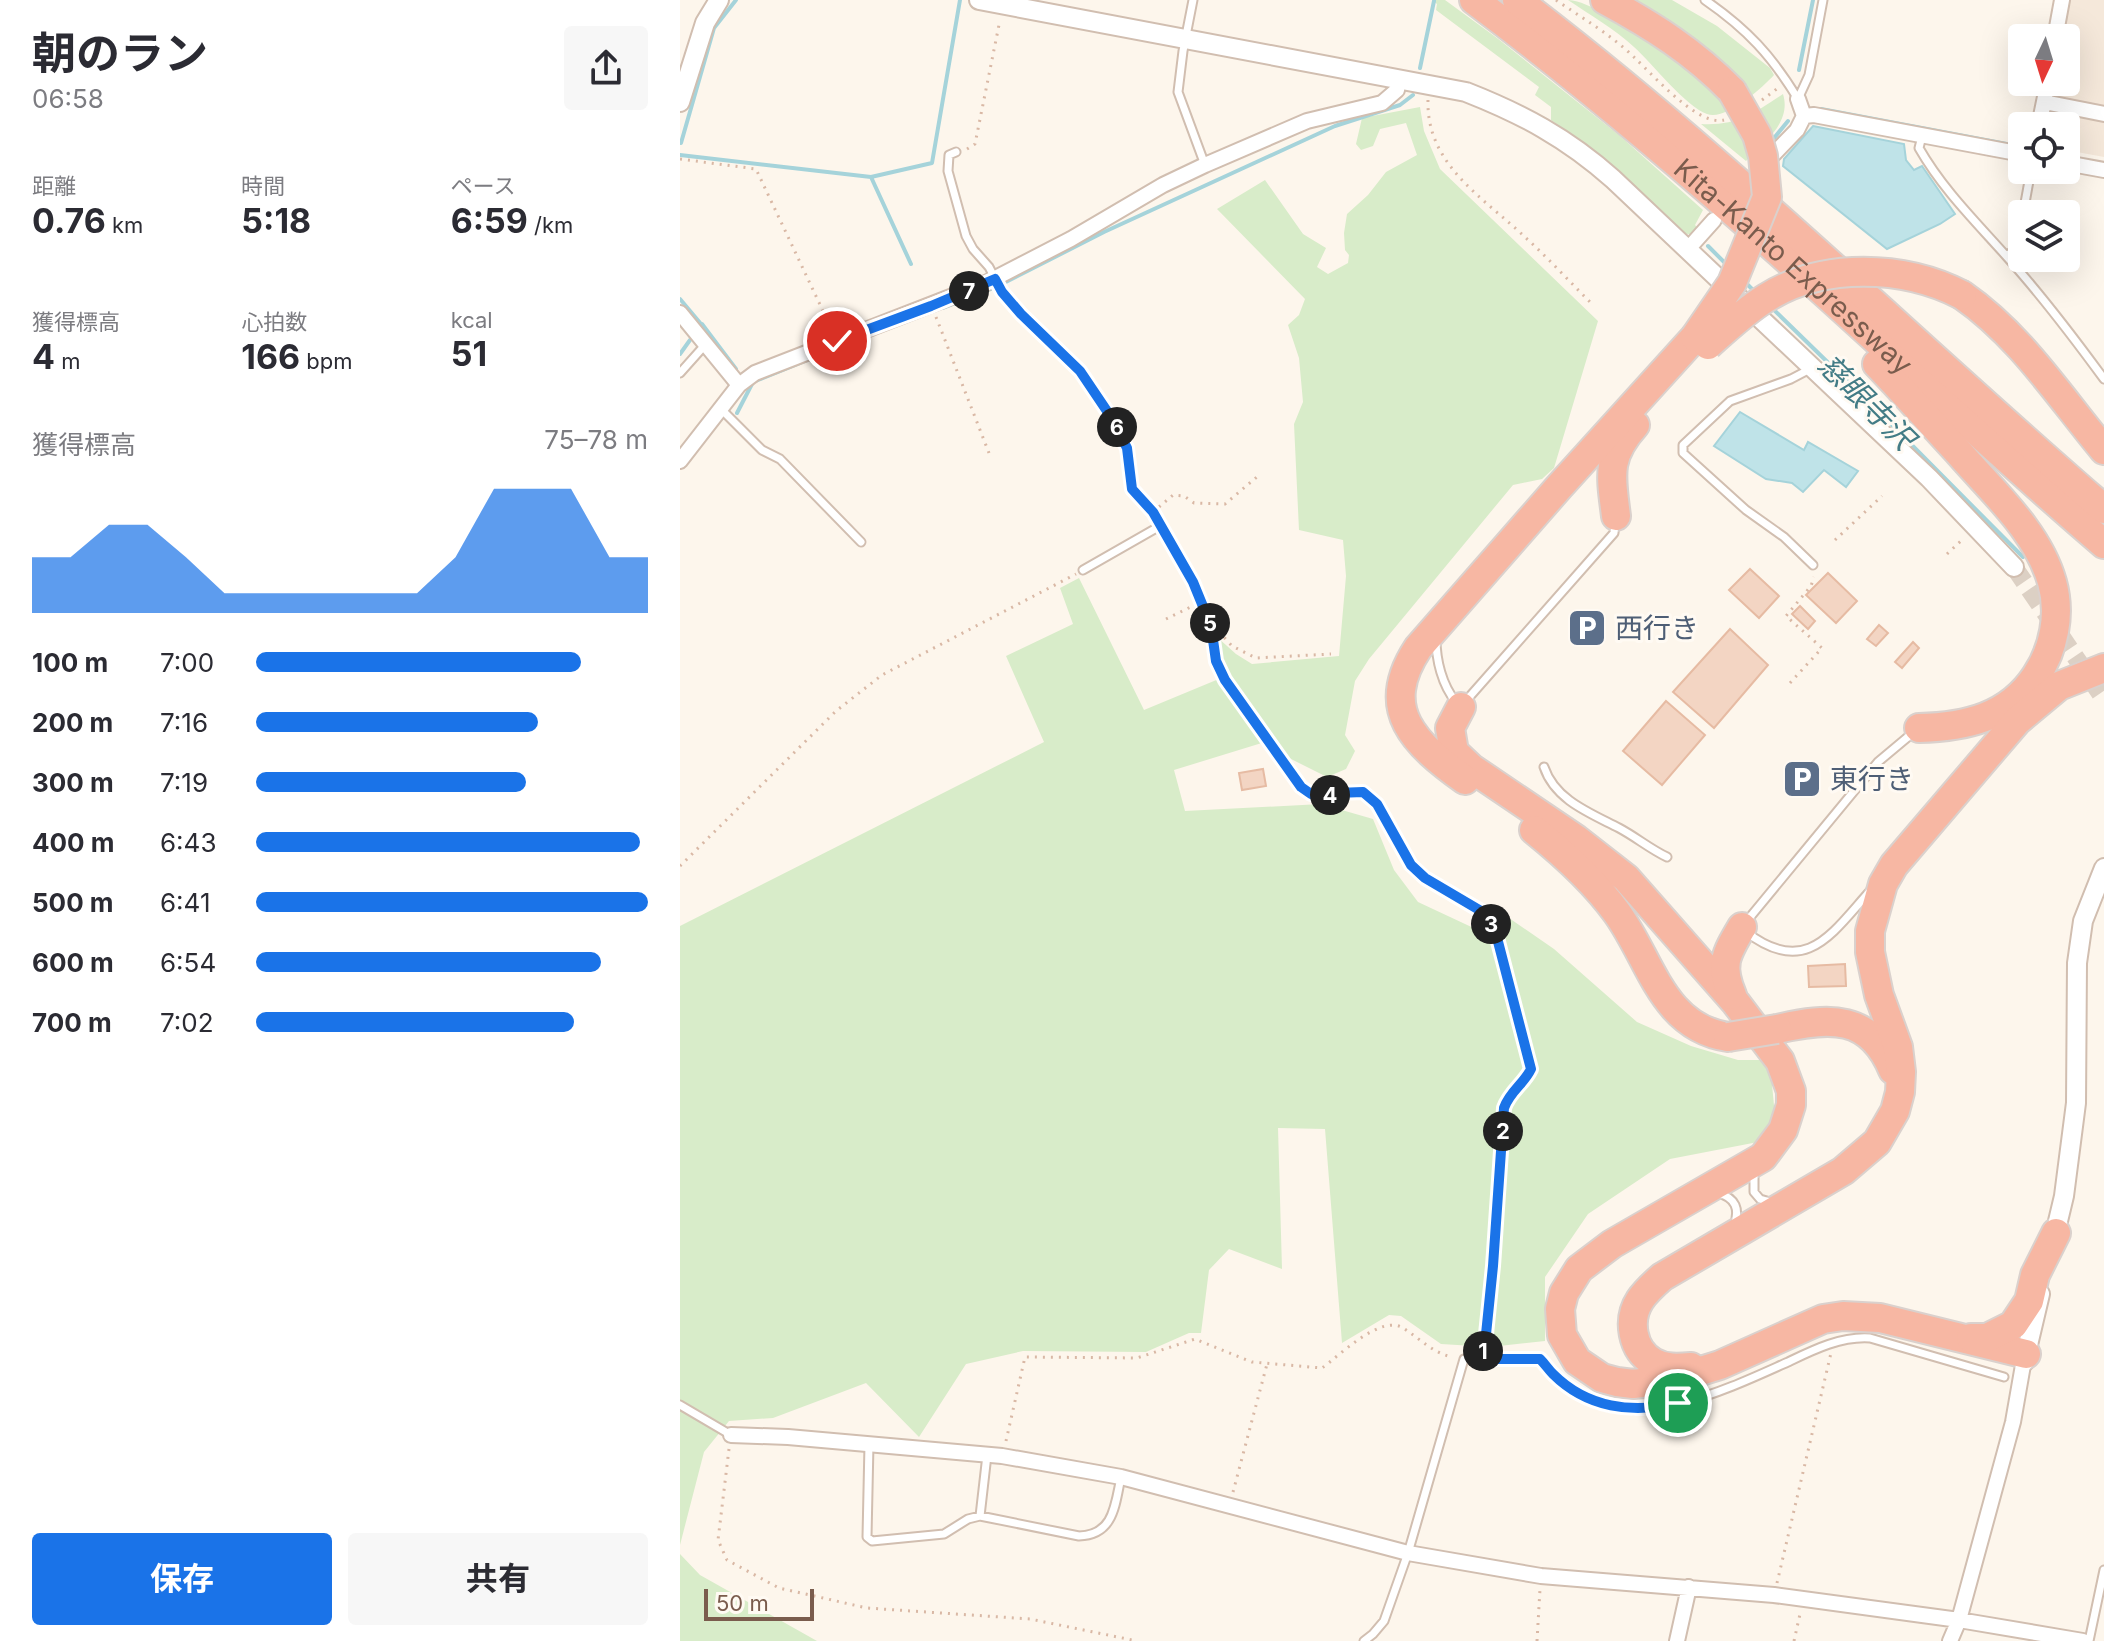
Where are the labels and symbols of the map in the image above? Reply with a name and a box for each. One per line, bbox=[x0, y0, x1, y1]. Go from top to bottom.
north arrow bbox=[2008, 24, 2080, 96]
street label: Kita-Kanto Expressway bbox=[1667, 151, 1920, 381]
pin: 7 bbox=[949, 271, 989, 311]
pin bbox=[803, 307, 871, 375]
water label: 慈眼寺沢 bbox=[1812, 346, 1925, 459]
pin: 6 bbox=[1097, 407, 1137, 447]
pin: 5 bbox=[1190, 603, 1230, 643]
parking icon: 西行き bbox=[1566, 607, 1608, 649]
place label: 西行き bbox=[1615, 611, 1699, 645]
parking icon: 東行き bbox=[1781, 758, 1823, 800]
place label: 東行き bbox=[1830, 762, 1914, 796]
pin: 4 bbox=[1310, 775, 1350, 815]
pin: 3 bbox=[1471, 904, 1511, 944]
pin: 2 bbox=[1483, 1111, 1523, 1151]
pin: 1 bbox=[1463, 1331, 1503, 1371]
pin bbox=[1644, 1369, 1712, 1437]
scale bar bbox=[704, 1585, 814, 1621]

